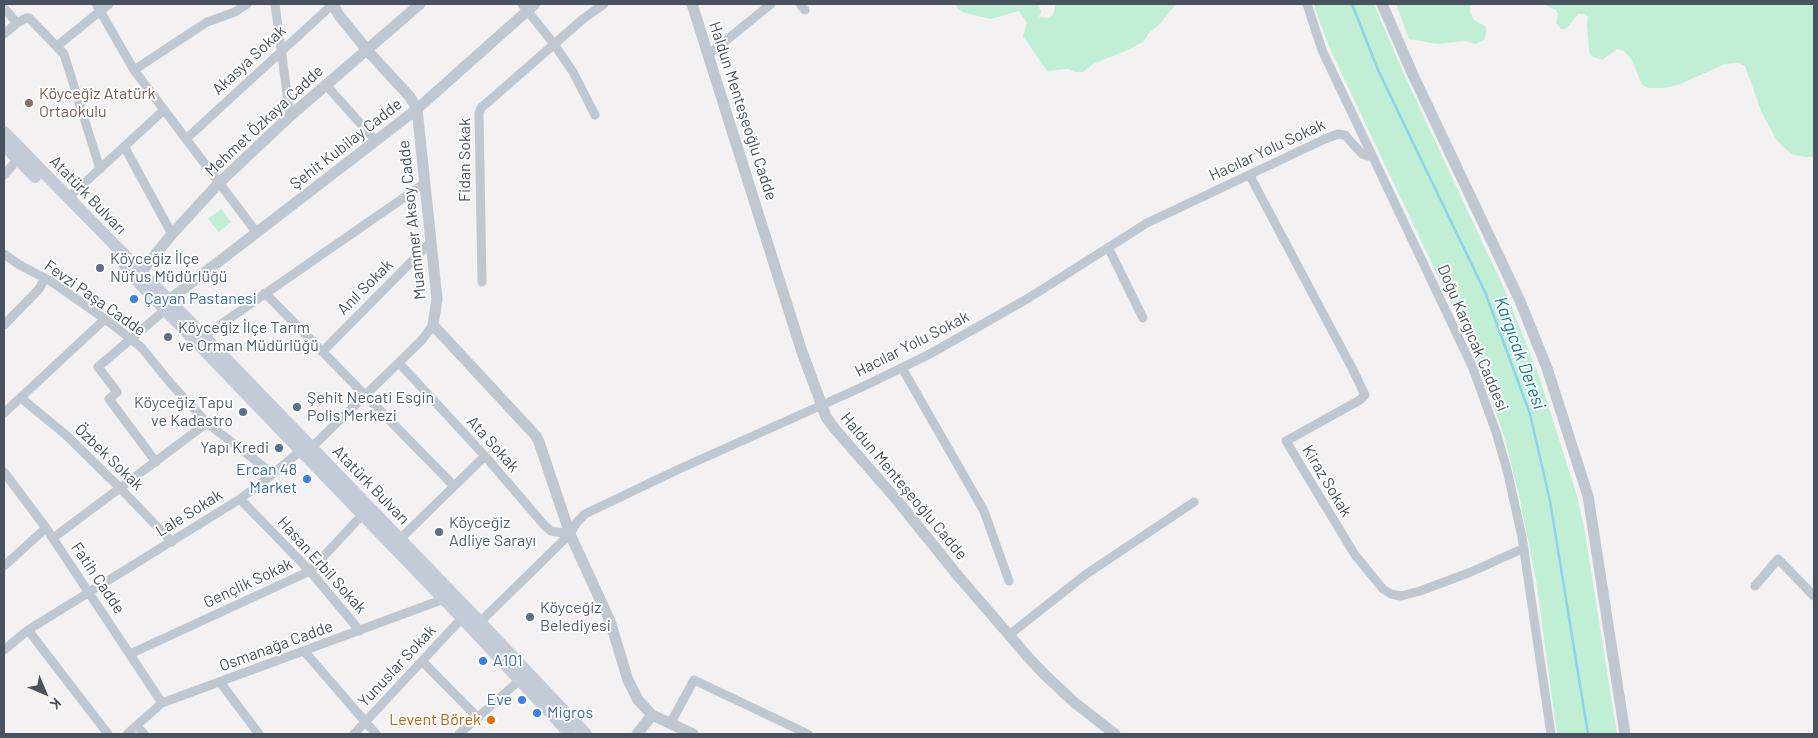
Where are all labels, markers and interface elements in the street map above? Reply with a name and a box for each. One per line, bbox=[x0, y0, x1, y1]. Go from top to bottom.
street label: Haldun Menteşeoğlu Cadde bbox=[705, 19, 781, 203]
street label: Akasya Sokak bbox=[208, 21, 290, 99]
street label: Mehmet Özkaya Cadde bbox=[201, 61, 327, 181]
place label: Köyceğiz Atatürk Ortaokulu bbox=[39, 84, 155, 122]
street label: Şehit Kubilay Cadde bbox=[286, 94, 406, 194]
marker: Köyceğiz Atatürk Ortaokulu bbox=[23, 97, 35, 109]
street label: Hacılar Yolu Sokak bbox=[1206, 115, 1328, 185]
street label: Fidan Sokak bbox=[455, 118, 475, 202]
street label: Muammer Aksoy Cadde bbox=[394, 139, 430, 301]
street label: Atatürk Bulvarı bbox=[46, 152, 130, 238]
place label: Köyceğiz İlçe Nüfus Müdürlüğü bbox=[110, 249, 227, 287]
street label: Anıl Sokak bbox=[333, 255, 397, 319]
street label: Fevzi Paşa Cadde bbox=[41, 256, 149, 340]
marker: Köyceğiz İlçe Nüfus Müdürlüğü bbox=[94, 262, 106, 274]
street label: Doğu Kargıcak Caddesi bbox=[1433, 262, 1513, 414]
place label: Çayan Pastanesi bbox=[144, 289, 257, 309]
marker: Çayan Pastanesi bbox=[128, 293, 140, 305]
water label: Kargıcak Deresi bbox=[1490, 294, 1550, 412]
street label: Hacılar Yolu Sokak bbox=[852, 307, 972, 381]
place label: Köyceğiz İlçe Tarım ve Orman Müdürlüğü bbox=[178, 318, 319, 356]
marker: Köyceğiz İlçe Tarım ve Orman Müdürlüğü bbox=[162, 331, 174, 343]
place label: Şehit Necati Esgin Polis Merkezi bbox=[307, 388, 434, 426]
place label: Köyceğiz Tapu ve Kadastro bbox=[134, 393, 233, 431]
marker: Şehit Necati Esgin Polis Merkezi bbox=[291, 401, 303, 413]
marker: Köyceğiz Tapu ve Kadastro bbox=[237, 406, 249, 418]
street label: Haldun Menteşeoğlu Cadde bbox=[837, 408, 971, 564]
street label: Ata Sokak bbox=[463, 412, 523, 476]
street label: Özbek Sokak bbox=[71, 420, 147, 494]
place label: Yapı Kredi bbox=[200, 438, 269, 458]
marker: Yapı Kredi bbox=[273, 442, 285, 454]
street label: Atatürk Bulvarı bbox=[329, 442, 413, 528]
street label: Kiraz Sokak bbox=[1298, 442, 1356, 520]
place label: Ercan 48 Market bbox=[236, 460, 297, 498]
marker: Ercan 48 Market bbox=[301, 473, 313, 485]
street label: Lale Sokak bbox=[152, 485, 226, 541]
street label: Hasan Erbil Sokak bbox=[273, 513, 371, 617]
place label: Köyceğiz Adliye Sarayı bbox=[449, 513, 536, 551]
marker: Köyceğiz Adliye Sarayı bbox=[433, 526, 445, 538]
street label: Fatih Cadde bbox=[67, 539, 129, 617]
street label: Gençlik Sokak bbox=[200, 554, 296, 612]
place label: Köyceğiz Belediyesi bbox=[540, 598, 611, 636]
marker: Köyceğiz Belediyesi bbox=[524, 611, 536, 623]
street label: Osmanağa Cadde bbox=[217, 617, 335, 675]
street label: Yunuslar Sokak bbox=[354, 621, 440, 711]
place label: A101 bbox=[493, 651, 523, 671]
marker: A101 bbox=[477, 655, 489, 667]
north arrow bbox=[20, 668, 70, 718]
place label: Eve bbox=[486, 690, 512, 710]
marker: Eve bbox=[516, 694, 528, 706]
text: K bbox=[47, 695, 65, 713]
place label: Migros bbox=[547, 703, 593, 723]
marker: Migros bbox=[531, 707, 543, 719]
place label: Levent Börek bbox=[389, 710, 481, 730]
marker: Levent Börek bbox=[485, 714, 497, 726]

